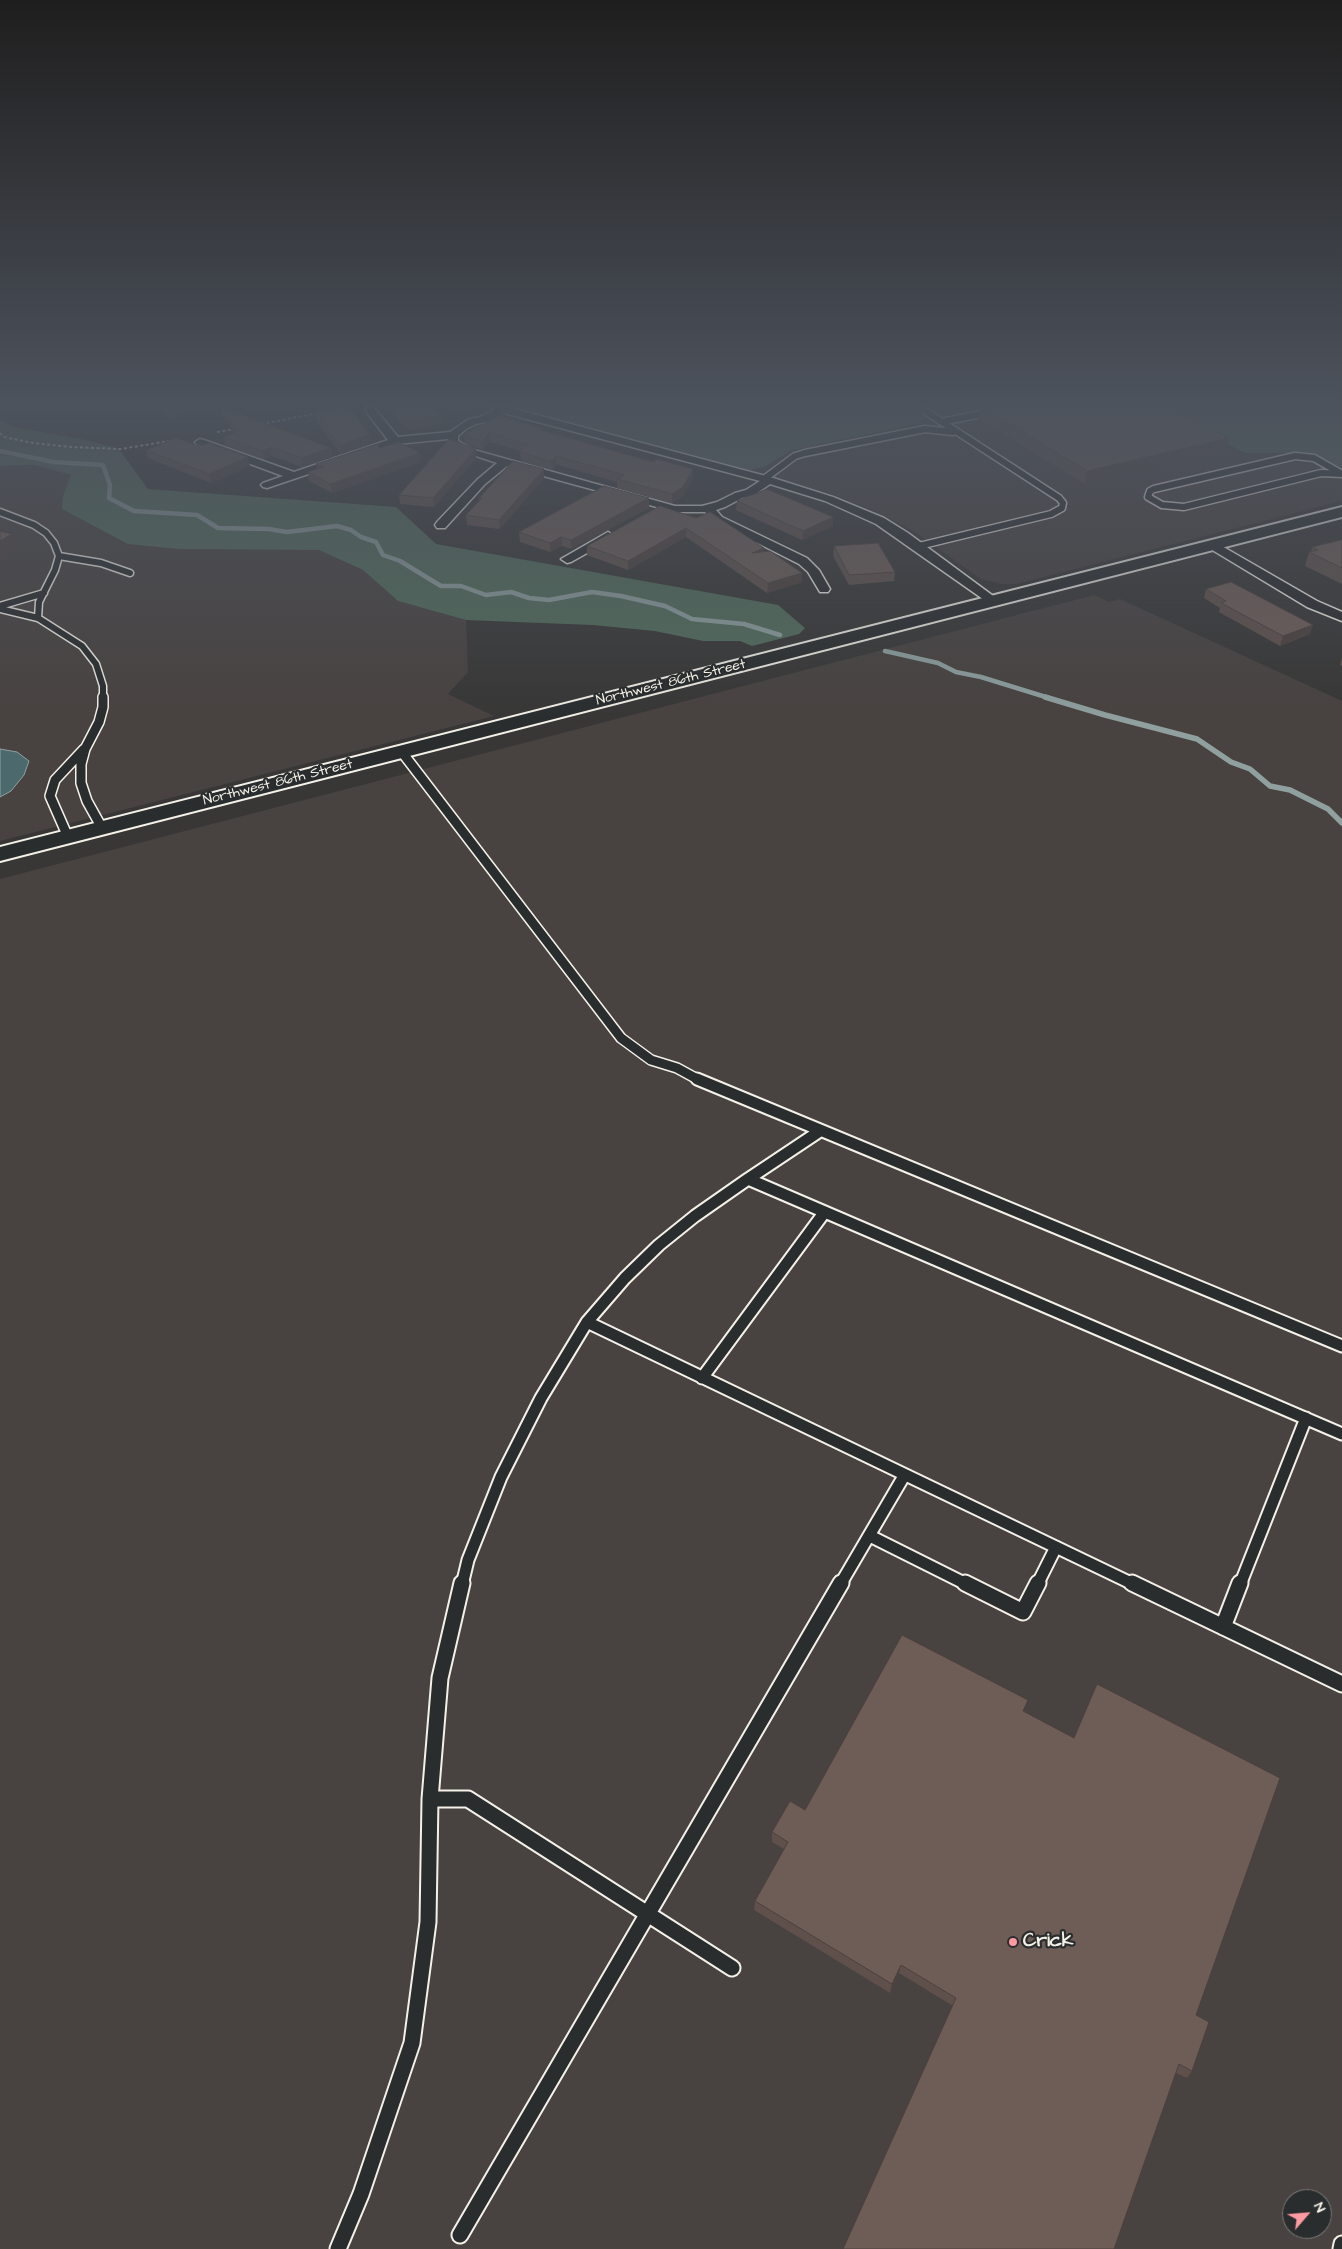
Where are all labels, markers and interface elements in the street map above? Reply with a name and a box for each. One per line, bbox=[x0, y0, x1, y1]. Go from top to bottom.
street label: Northwest 86th Street bbox=[595, 656, 747, 710]
street label: Northwest 86th Street bbox=[202, 756, 354, 810]
place label: Crick bbox=[1023, 1931, 1074, 1953]
marker: Crick bbox=[1007, 1936, 1019, 1948]
north arrow bbox=[1282, 2189, 1332, 2239]
text: N bbox=[1309, 2199, 1330, 2216]

